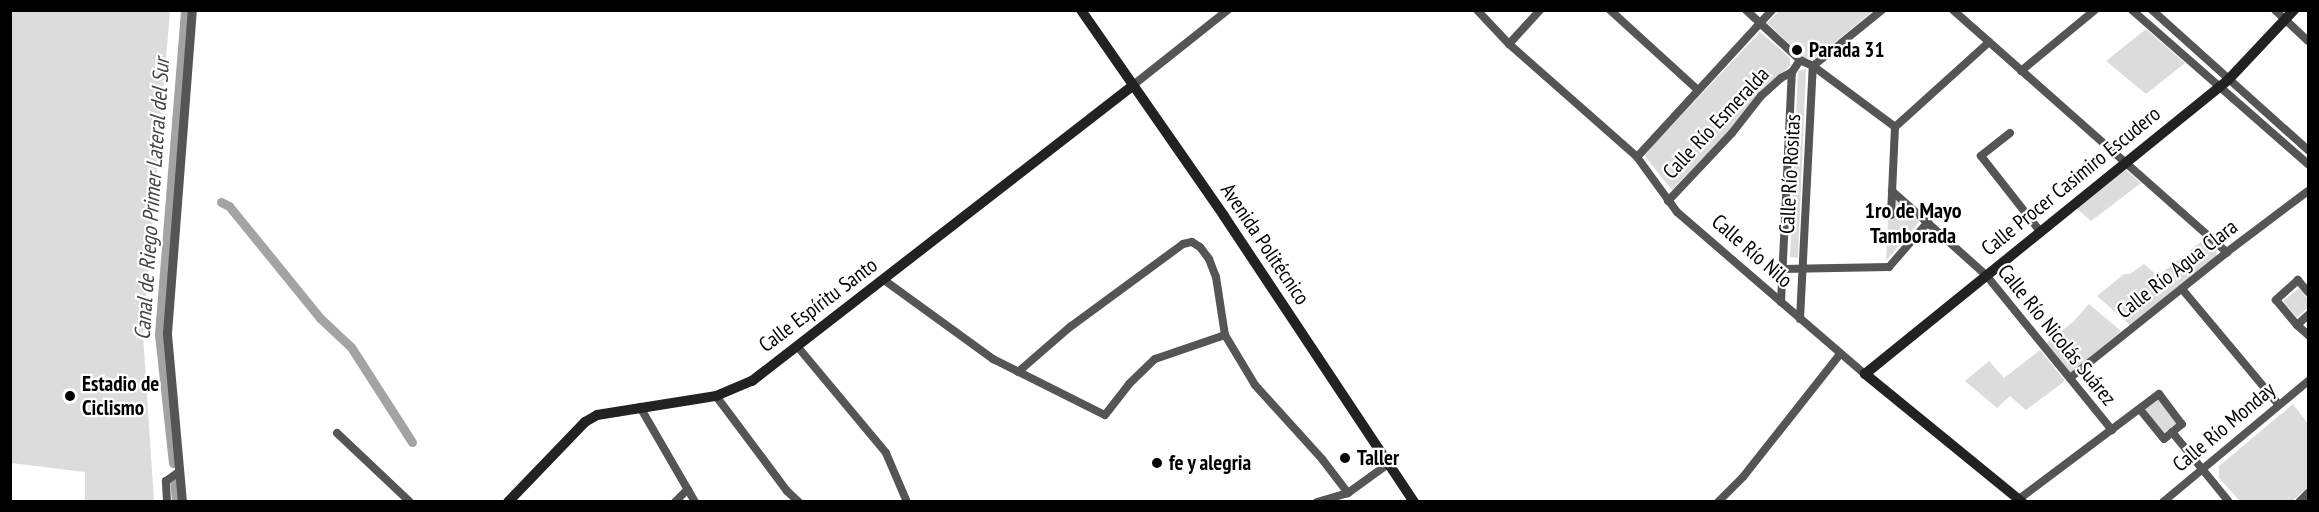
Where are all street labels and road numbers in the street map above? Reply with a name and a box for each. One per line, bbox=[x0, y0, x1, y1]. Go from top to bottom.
street label: Calle Río Esmeralda bbox=[1658, 62, 1774, 184]
street label: Calle Procer Casimiro Escudero bbox=[1977, 101, 2165, 261]
street label: Calle Río Rositas bbox=[1774, 113, 1806, 235]
street label: Avenida Politécnico bbox=[1215, 179, 1315, 309]
street label: Calle Río Nilo bbox=[1707, 209, 1797, 293]
street label: Calle Río Agua Clara bbox=[2111, 214, 2243, 324]
street label: Calle Espíritu Santo bbox=[754, 252, 882, 358]
street label: Calle Río Nicolás Suárez bbox=[1992, 259, 2122, 411]
street label: Calle Río Monday bbox=[2168, 377, 2280, 477]

